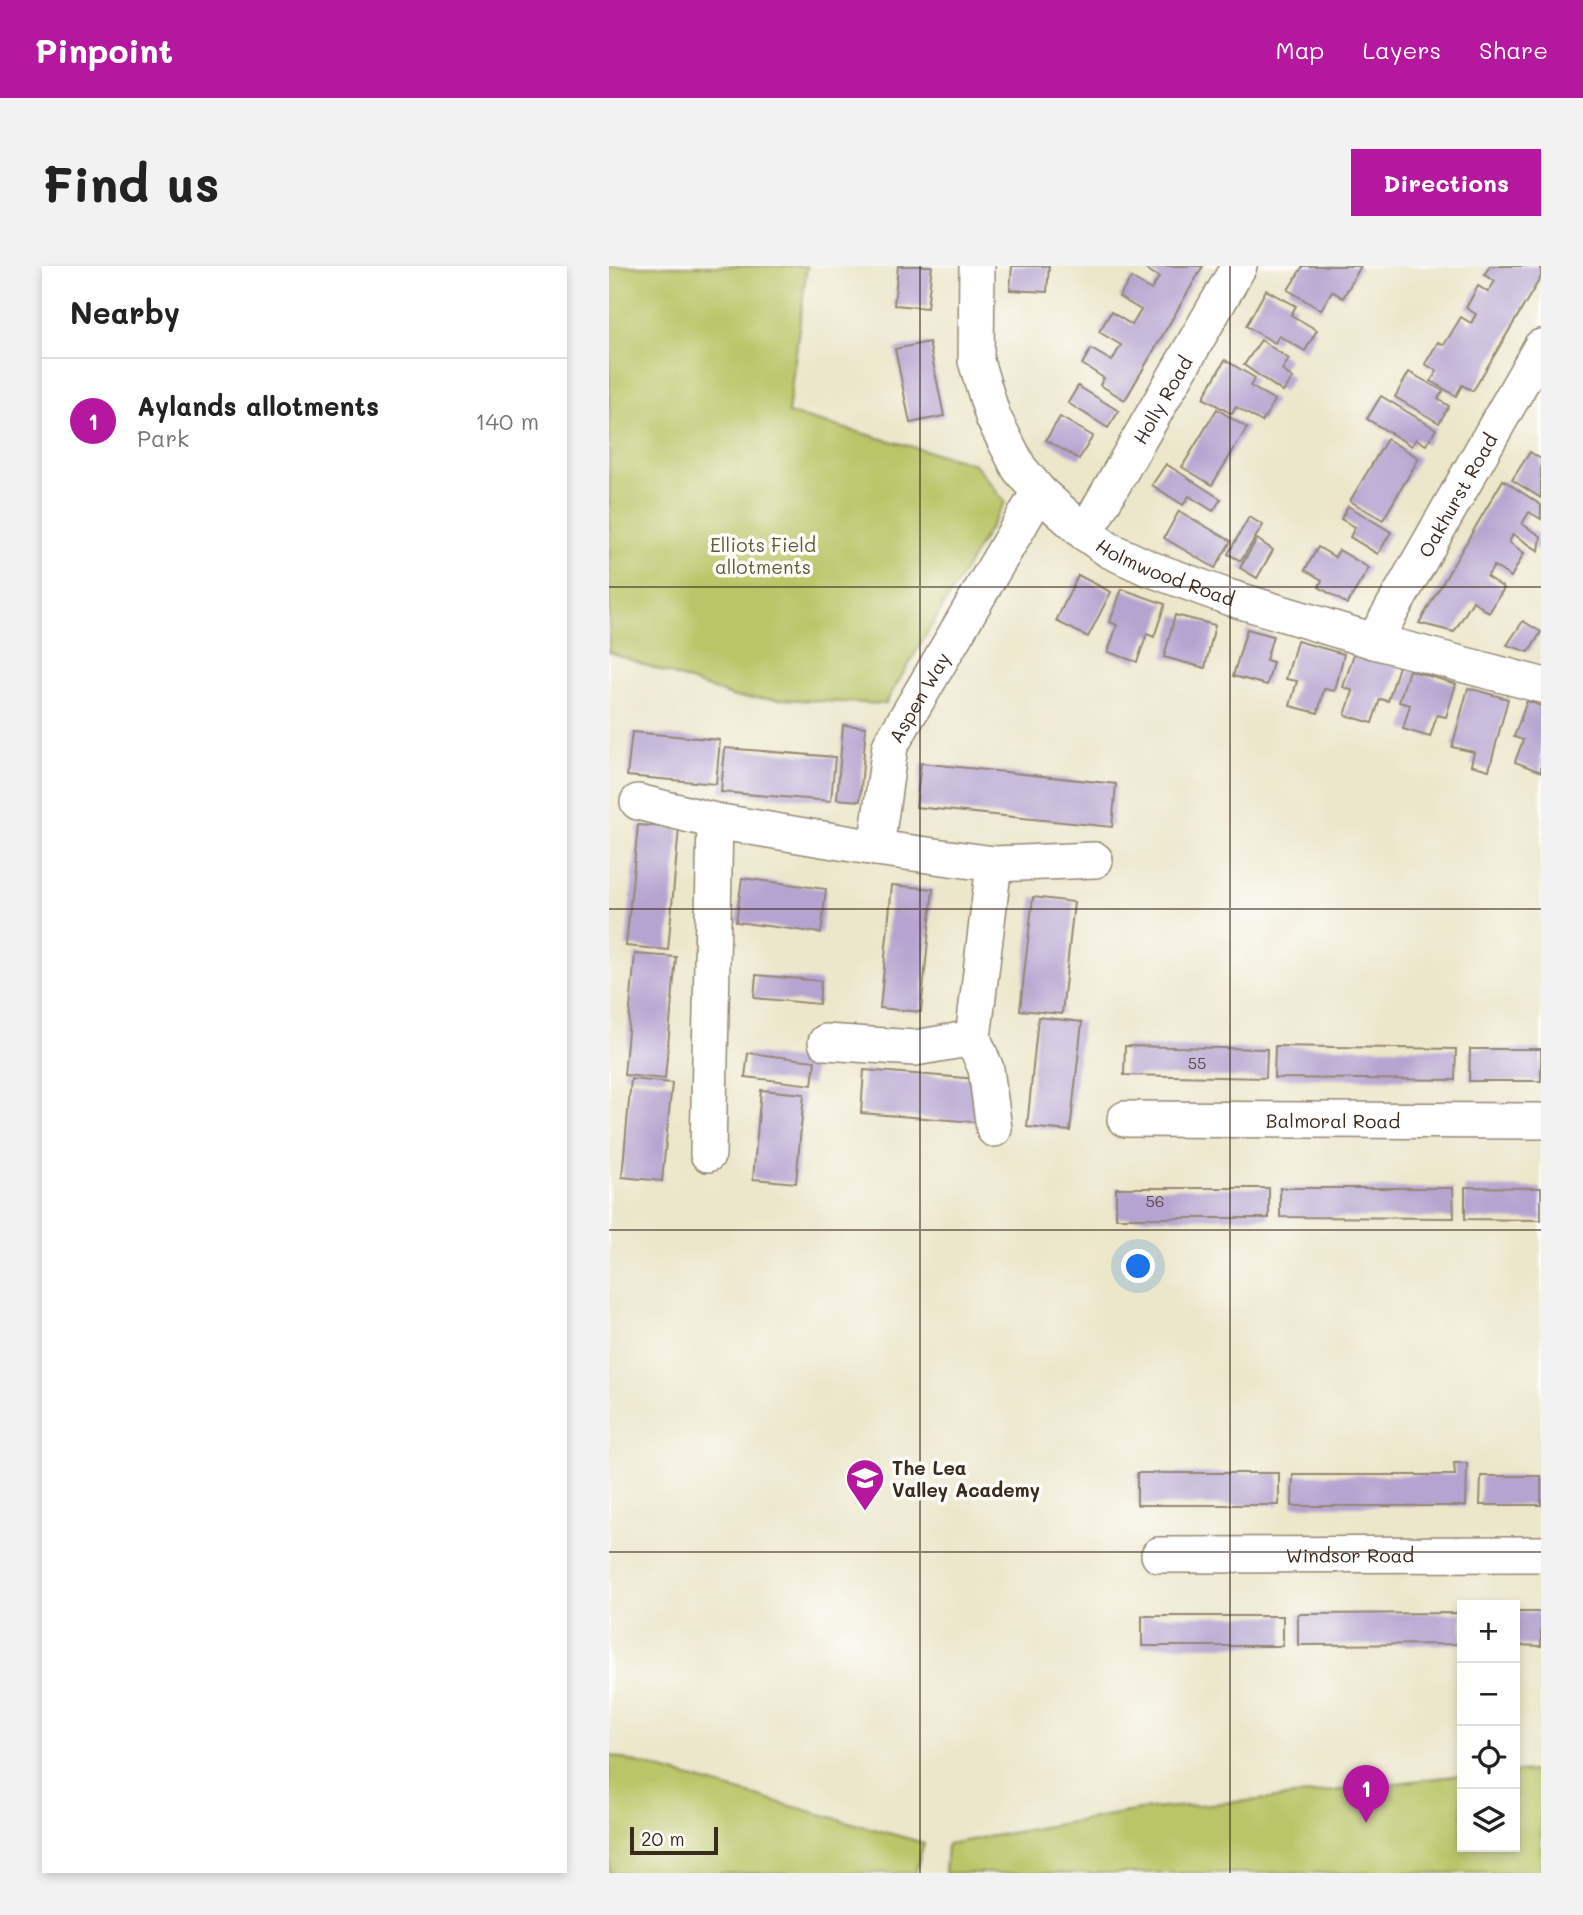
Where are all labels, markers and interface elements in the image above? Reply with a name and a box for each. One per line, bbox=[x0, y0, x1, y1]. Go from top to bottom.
text: Pinpoint bbox=[35, 28, 173, 71]
text: Map bbox=[1276, 34, 1324, 65]
text: Layers bbox=[1362, 34, 1441, 65]
text: Share bbox=[1479, 34, 1548, 65]
button: Directions bbox=[1351, 149, 1541, 216]
text: Find us bbox=[42, 151, 220, 214]
text: Nearby bbox=[70, 292, 180, 332]
street label: Holly Road bbox=[1127, 351, 1197, 448]
text: Aylands allotments bbox=[137, 389, 379, 423]
text: 1 bbox=[88, 406, 98, 436]
text: 140 m bbox=[475, 406, 539, 436]
text: Park bbox=[137, 423, 189, 453]
street label: Oakhurst Road bbox=[1412, 428, 1502, 561]
park label: Elliots Field allotments bbox=[710, 532, 816, 579]
street label: Holmwood Road bbox=[1091, 532, 1238, 611]
street label: Aspen Way bbox=[882, 647, 955, 747]
house number: 55 bbox=[1188, 1052, 1206, 1073]
street label: Balmoral Road bbox=[1266, 1107, 1400, 1133]
house number: 56 bbox=[1146, 1190, 1165, 1211]
your location bbox=[1121, 1249, 1155, 1283]
place label: The Lea Valley Academy bbox=[892, 1455, 1040, 1502]
school or university icon: The Lea Valley Academy bbox=[844, 1457, 886, 1512]
street label: Windsor Road bbox=[1286, 1542, 1414, 1567]
map controls bbox=[1457, 1600, 1520, 1852]
button: + bbox=[1457, 1600, 1520, 1663]
button: − bbox=[1457, 1663, 1520, 1726]
button: locate bbox=[1457, 1726, 1520, 1789]
pin: 1 bbox=[1343, 1765, 1389, 1823]
button: layers bbox=[1457, 1789, 1520, 1852]
scale bar bbox=[630, 1824, 717, 1856]
text: 20 m bbox=[641, 1826, 685, 1851]

